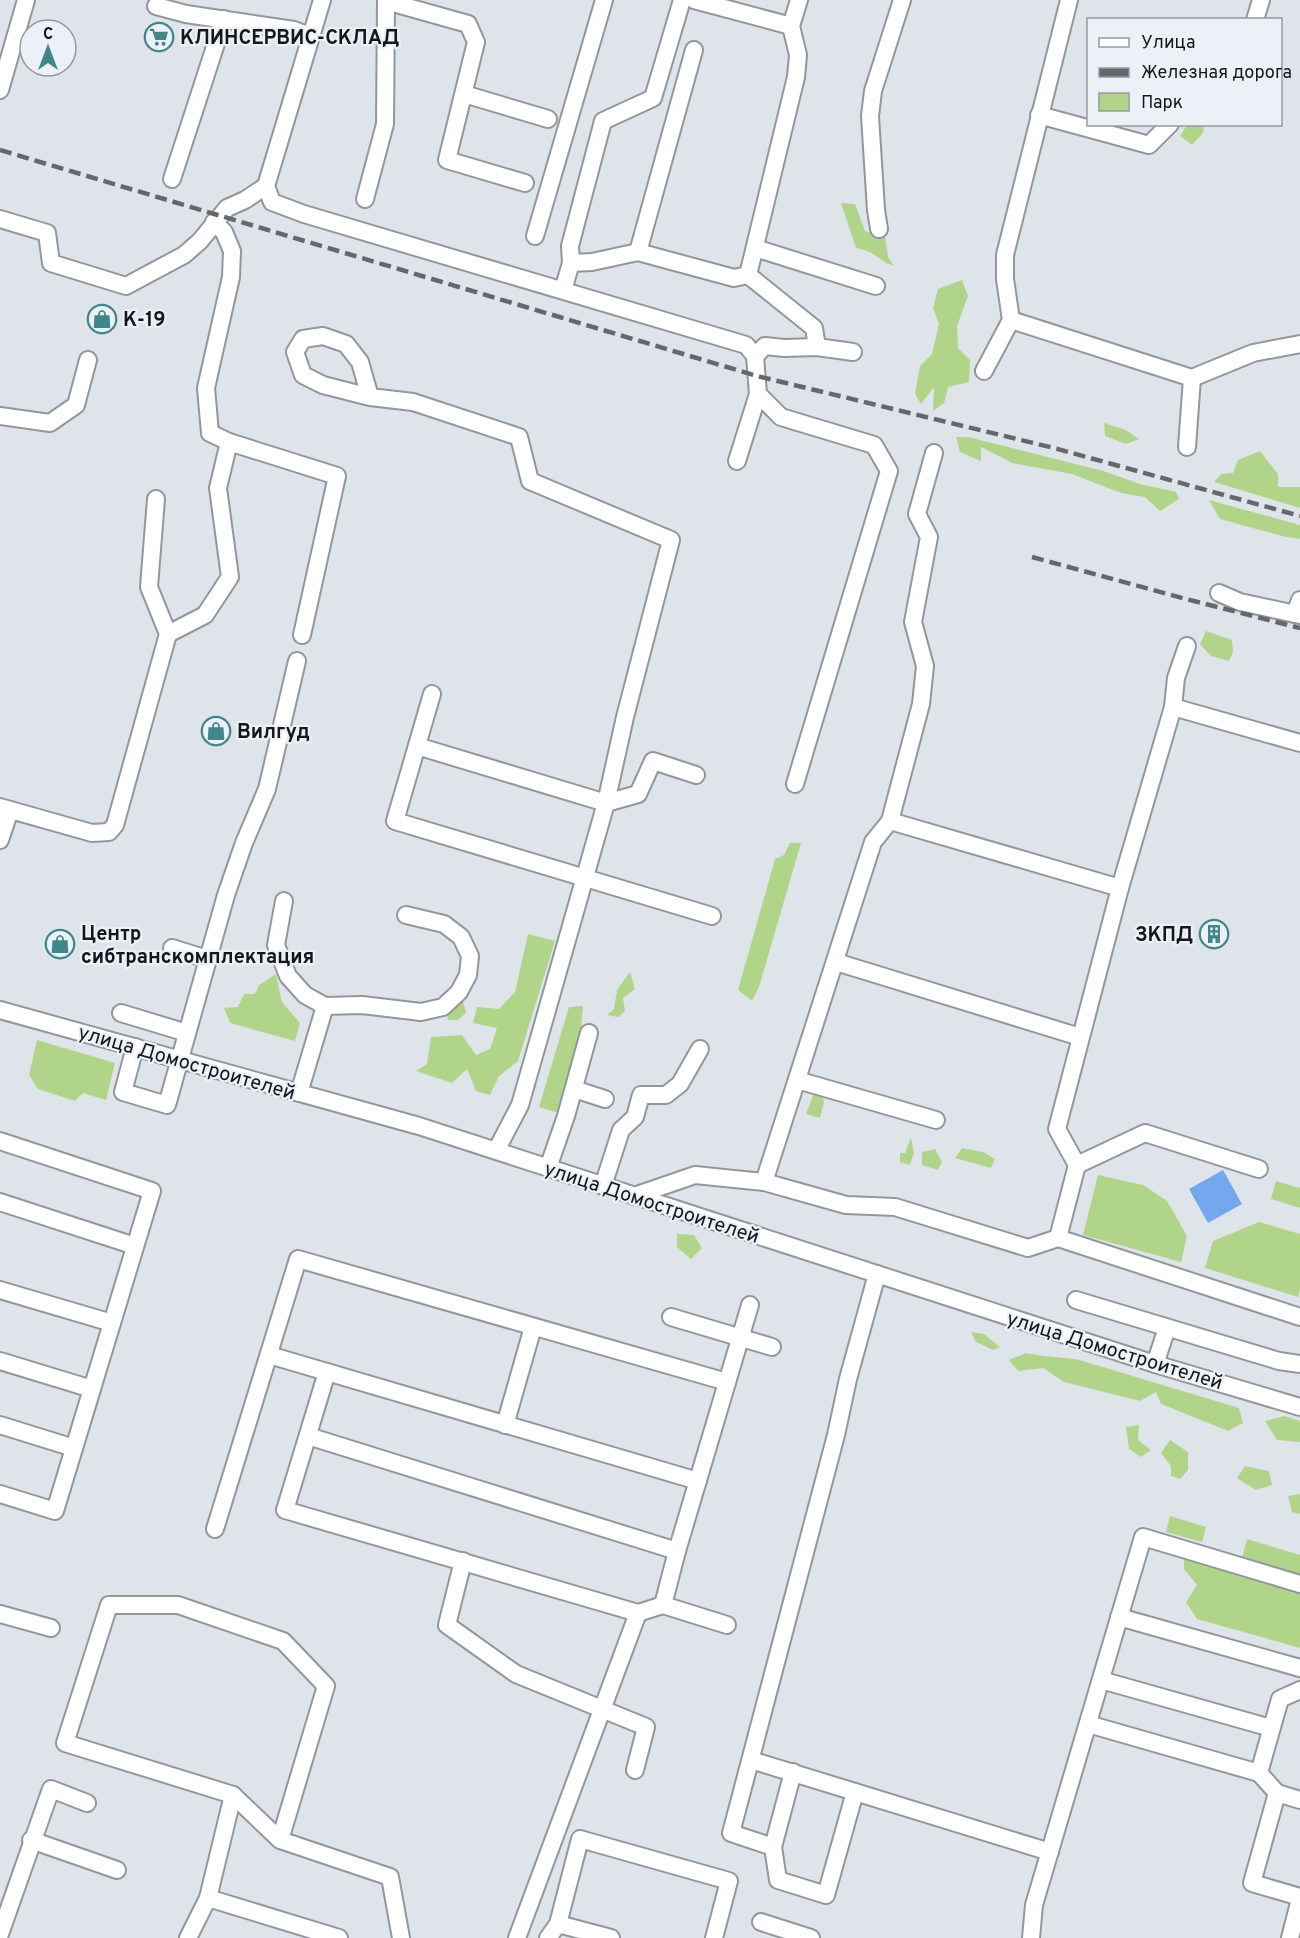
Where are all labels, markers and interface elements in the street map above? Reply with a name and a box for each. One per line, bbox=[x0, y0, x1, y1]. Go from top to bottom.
north arrow bbox=[18, 18, 78, 78]
legend bbox=[1087, 18, 1282, 126]
supermarket icon: КЛИНСЕРВИС-СКЛАД bbox=[143, 21, 175, 53]
text: С bbox=[43, 25, 53, 45]
place label: КЛИНСЕРВИС-СКЛАД bbox=[180, 26, 399, 52]
text: Улица bbox=[1141, 32, 1195, 55]
text: Железная дорога bbox=[1141, 62, 1292, 85]
text: Парк bbox=[1141, 92, 1183, 115]
shop icon: К-19 bbox=[86, 303, 118, 335]
place label: К-19 bbox=[123, 308, 165, 334]
shop icon: Вилгуд bbox=[200, 715, 232, 747]
place label: Вилгуд bbox=[237, 720, 310, 746]
building icon: ЗКПД bbox=[1198, 918, 1230, 950]
place label: Центр сибтранскомплектация bbox=[81, 922, 314, 971]
place label: ЗКПД bbox=[1135, 923, 1193, 949]
shop icon: Центр сибтранскомплектация bbox=[44, 928, 76, 960]
street label: улица Домостроителей bbox=[75, 1020, 298, 1107]
street label: улица Домостроителей bbox=[541, 1157, 762, 1251]
street label: улица Домостроителей bbox=[1003, 1307, 1226, 1397]

